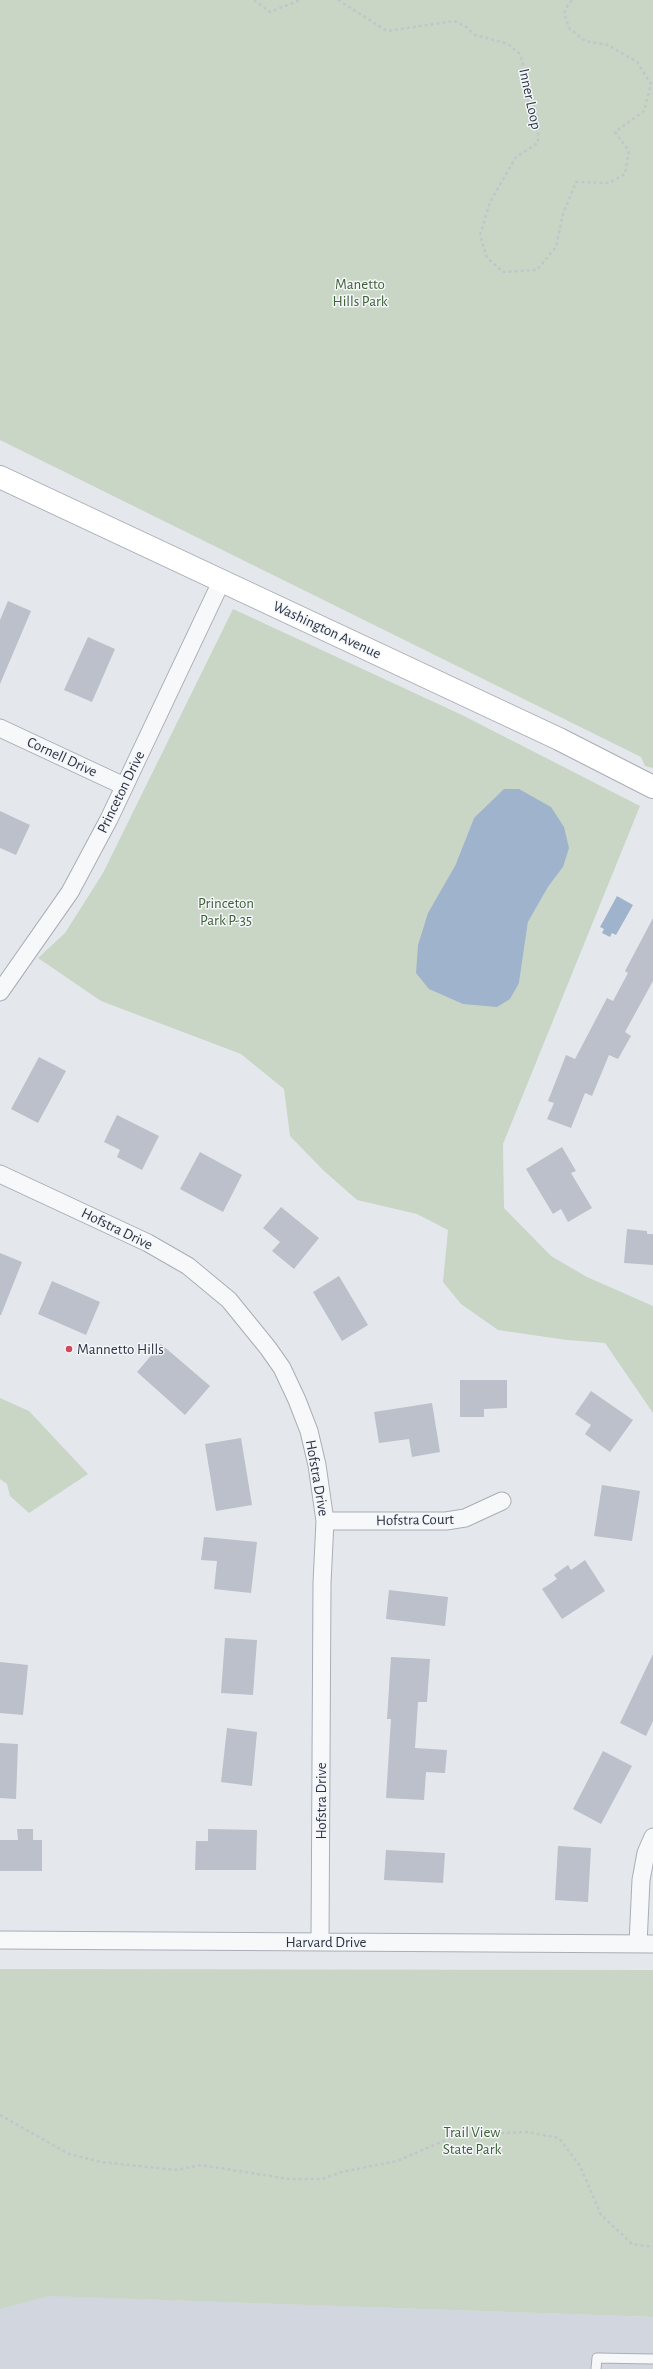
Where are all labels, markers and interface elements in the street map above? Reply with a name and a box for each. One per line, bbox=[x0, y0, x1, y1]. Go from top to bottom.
street label: Inner Loop bbox=[515, 67, 545, 131]
park label: Manetto Hills Park bbox=[332, 275, 388, 310]
street label: Washington Avenue bbox=[270, 597, 384, 663]
street label: Cornell Drive bbox=[24, 733, 100, 781]
street label: Princeton Drive bbox=[93, 748, 149, 836]
park label: Princeton Park P-35 bbox=[198, 894, 254, 929]
street label: Hofstra Drive bbox=[78, 1204, 156, 1254]
place label: Mannetto Hills bbox=[77, 1340, 164, 1358]
marker: Mannetto Hills bbox=[64, 1344, 74, 1354]
street label: Hofstra Drive bbox=[301, 1438, 333, 1518]
street label: Hofstra Court bbox=[376, 1510, 454, 1530]
street label: Hofstra Drive bbox=[312, 1762, 330, 1840]
street label: Harvard Drive bbox=[286, 1933, 366, 1951]
park label: Trail View State Park bbox=[443, 2123, 501, 2158]

